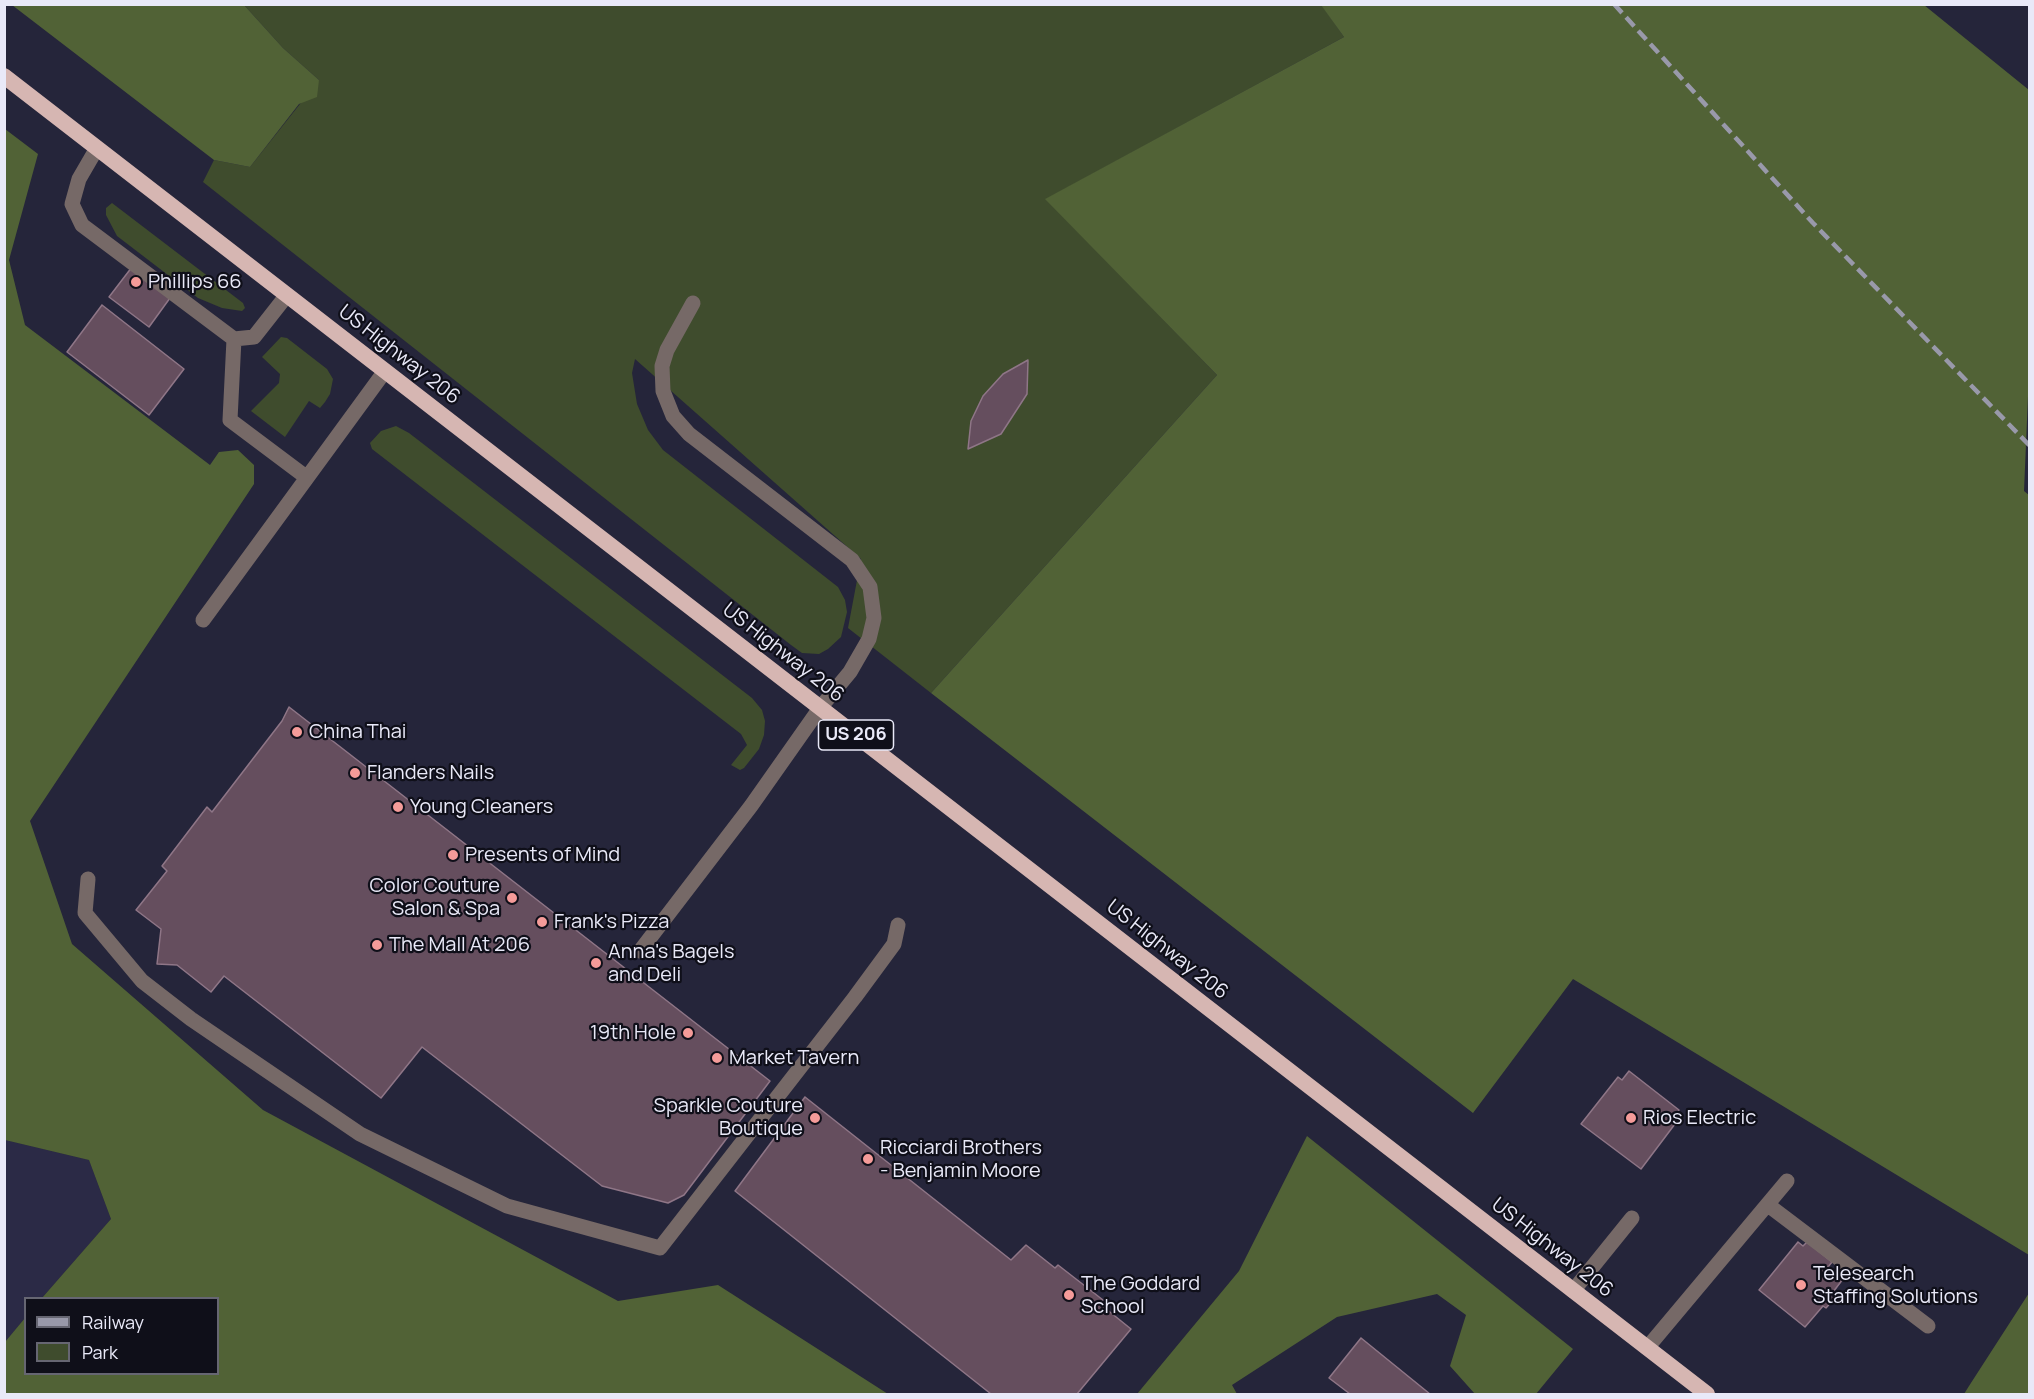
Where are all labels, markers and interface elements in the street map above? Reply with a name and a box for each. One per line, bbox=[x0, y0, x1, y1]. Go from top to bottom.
place label: Phillips 66 bbox=[148, 270, 242, 294]
marker: Phillips 66 bbox=[129, 275, 143, 289]
street label: US Highway 206 bbox=[333, 300, 465, 410]
street label: US Highway 206 bbox=[717, 598, 849, 708]
place label: China Thai bbox=[309, 720, 406, 744]
road number: US 206 bbox=[818, 720, 894, 750]
marker: China Thai bbox=[290, 725, 304, 739]
place label: Flanders Nails bbox=[367, 761, 494, 785]
marker: Flanders Nails bbox=[348, 766, 362, 780]
place label: Young Cleaners bbox=[410, 795, 553, 819]
marker: Young Cleaners bbox=[391, 800, 405, 814]
place label: Presents of Mind bbox=[465, 843, 620, 867]
marker: Presents of Mind bbox=[446, 848, 460, 862]
place label: Color Couture Salon & Spa bbox=[370, 874, 500, 921]
marker: Color Couture Salon & Spa bbox=[505, 891, 519, 905]
street label: US Highway 206 bbox=[1101, 895, 1233, 1005]
place label: Frank's Pizza bbox=[554, 910, 669, 934]
marker: Frank's Pizza bbox=[535, 915, 549, 929]
place label: The Mall At 206 bbox=[389, 933, 530, 957]
marker: The Mall At 206 bbox=[370, 938, 384, 952]
place label: Anna's Bagels and Deli bbox=[608, 940, 734, 987]
marker: Anna's Bagels and Deli bbox=[589, 956, 603, 970]
place label: 19th Hole bbox=[590, 1021, 676, 1045]
marker: 19th Hole bbox=[681, 1026, 695, 1040]
place label: Market Tavern bbox=[729, 1046, 859, 1070]
marker: Market Tavern bbox=[710, 1051, 724, 1065]
place label: Sparkle Couture Boutique bbox=[654, 1094, 803, 1141]
place label: Rios Electric bbox=[1643, 1106, 1756, 1130]
marker: Sparkle Couture Boutique bbox=[808, 1111, 822, 1125]
marker: Rios Electric bbox=[1624, 1111, 1638, 1125]
place label: Ricciardi Brothers - Benjamin Moore bbox=[880, 1136, 1042, 1183]
marker: Ricciardi Brothers - Benjamin Moore bbox=[861, 1152, 875, 1166]
street label: US Highway 206 bbox=[1486, 1193, 1618, 1303]
place label: Telesearch Staffing Solutions bbox=[1813, 1262, 1978, 1309]
place label: The Goddard School bbox=[1081, 1272, 1200, 1319]
marker: Telesearch Staffing Solutions bbox=[1794, 1278, 1808, 1292]
marker: The Goddard School bbox=[1062, 1288, 1076, 1302]
legend bbox=[24, 1297, 219, 1375]
text: Railway bbox=[82, 1310, 144, 1334]
text: Park bbox=[82, 1340, 118, 1364]

